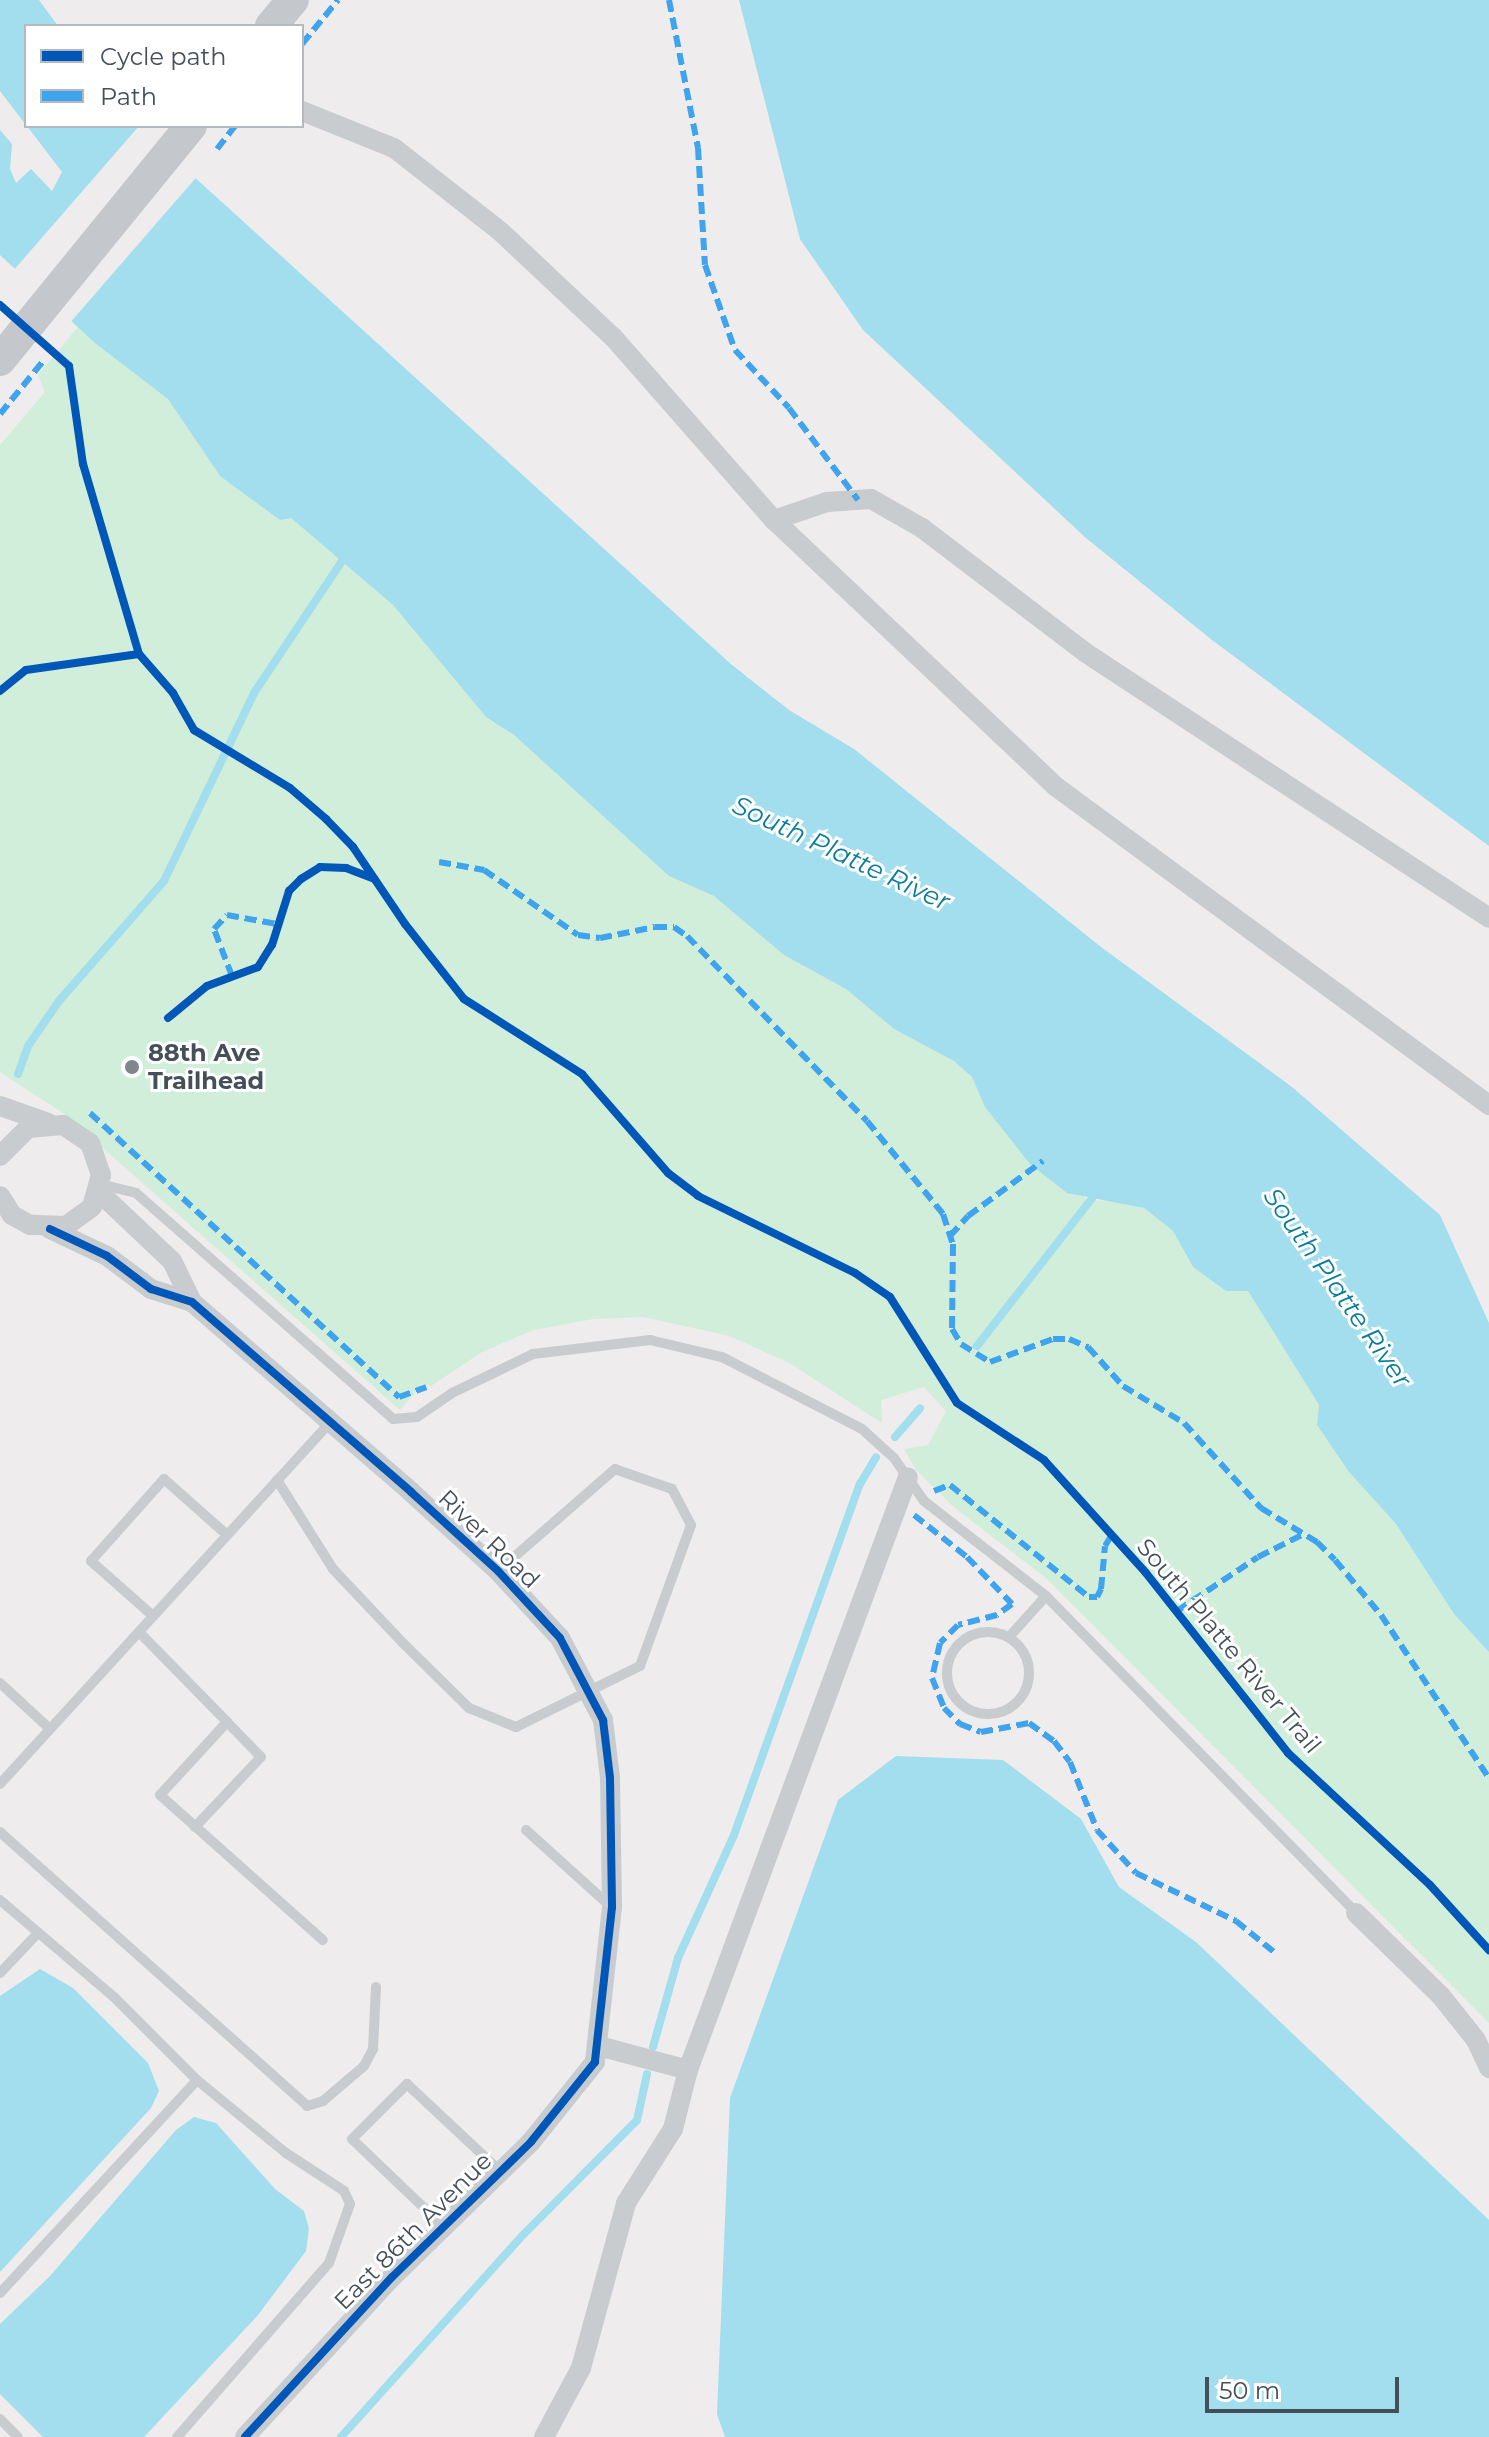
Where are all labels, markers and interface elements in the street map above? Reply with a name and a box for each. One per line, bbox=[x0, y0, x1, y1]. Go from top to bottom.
legend bbox=[24, 24, 304, 128]
text: Cycle path bbox=[100, 42, 227, 71]
text: Path bbox=[100, 82, 157, 111]
water label: South Platte River bbox=[727, 790, 955, 918]
place label: 88th Ave Trailhead bbox=[148, 1039, 264, 1095]
marker: 88th Ave Trailhead bbox=[123, 1058, 141, 1076]
water label: South Platte River bbox=[1256, 1182, 1418, 1394]
street label: River Road bbox=[432, 1484, 546, 1594]
street label: South Platte River Trail bbox=[1131, 1533, 1327, 1759]
street label: East 86th Avenue bbox=[328, 2146, 498, 2316]
scale bar bbox=[1209, 2361, 1403, 2411]
text: 50 m bbox=[1219, 2376, 1280, 2405]

